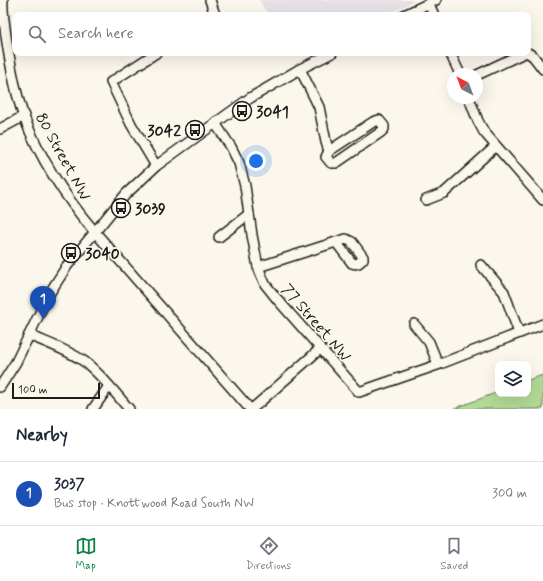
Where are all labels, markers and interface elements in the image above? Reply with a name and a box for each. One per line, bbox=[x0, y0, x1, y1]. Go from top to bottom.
search box bbox=[12, 12, 531, 56]
icon: search bbox=[26, 23, 48, 45]
text: Search here bbox=[58, 24, 134, 44]
north arrow bbox=[447, 68, 483, 104]
bus stop icon: 3041 bbox=[231, 100, 253, 122]
place label: 3041 bbox=[256, 102, 289, 123]
street label: 80 Street NW bbox=[30, 109, 95, 204]
bus stop icon: 3042 bbox=[184, 119, 206, 141]
place label: 3042 bbox=[147, 121, 181, 142]
your location bbox=[246, 151, 266, 171]
bus stop icon: 3039 bbox=[110, 197, 132, 219]
place label: 3039 bbox=[135, 199, 166, 220]
bus stop icon: 3040 bbox=[60, 242, 82, 264]
place label: 3040 bbox=[85, 244, 120, 265]
street label: 77 Street NW bbox=[276, 280, 355, 366]
pin: 1 bbox=[30, 286, 56, 319]
map controls bbox=[495, 361, 531, 397]
button: layers bbox=[495, 361, 531, 397]
scale bar bbox=[12, 381, 100, 400]
text: 100 m bbox=[18, 383, 48, 397]
text: Nearby bbox=[16, 424, 68, 446]
text: 3037 bbox=[54, 475, 85, 495]
text: 1 bbox=[26, 485, 32, 502]
text: 300 m bbox=[492, 485, 527, 502]
text: Bus stop · Knottwood Road South NW bbox=[54, 495, 254, 512]
tab: Map bbox=[75, 535, 97, 573]
tab: Directions bbox=[246, 535, 291, 573]
tab: Saved bbox=[441, 535, 468, 573]

